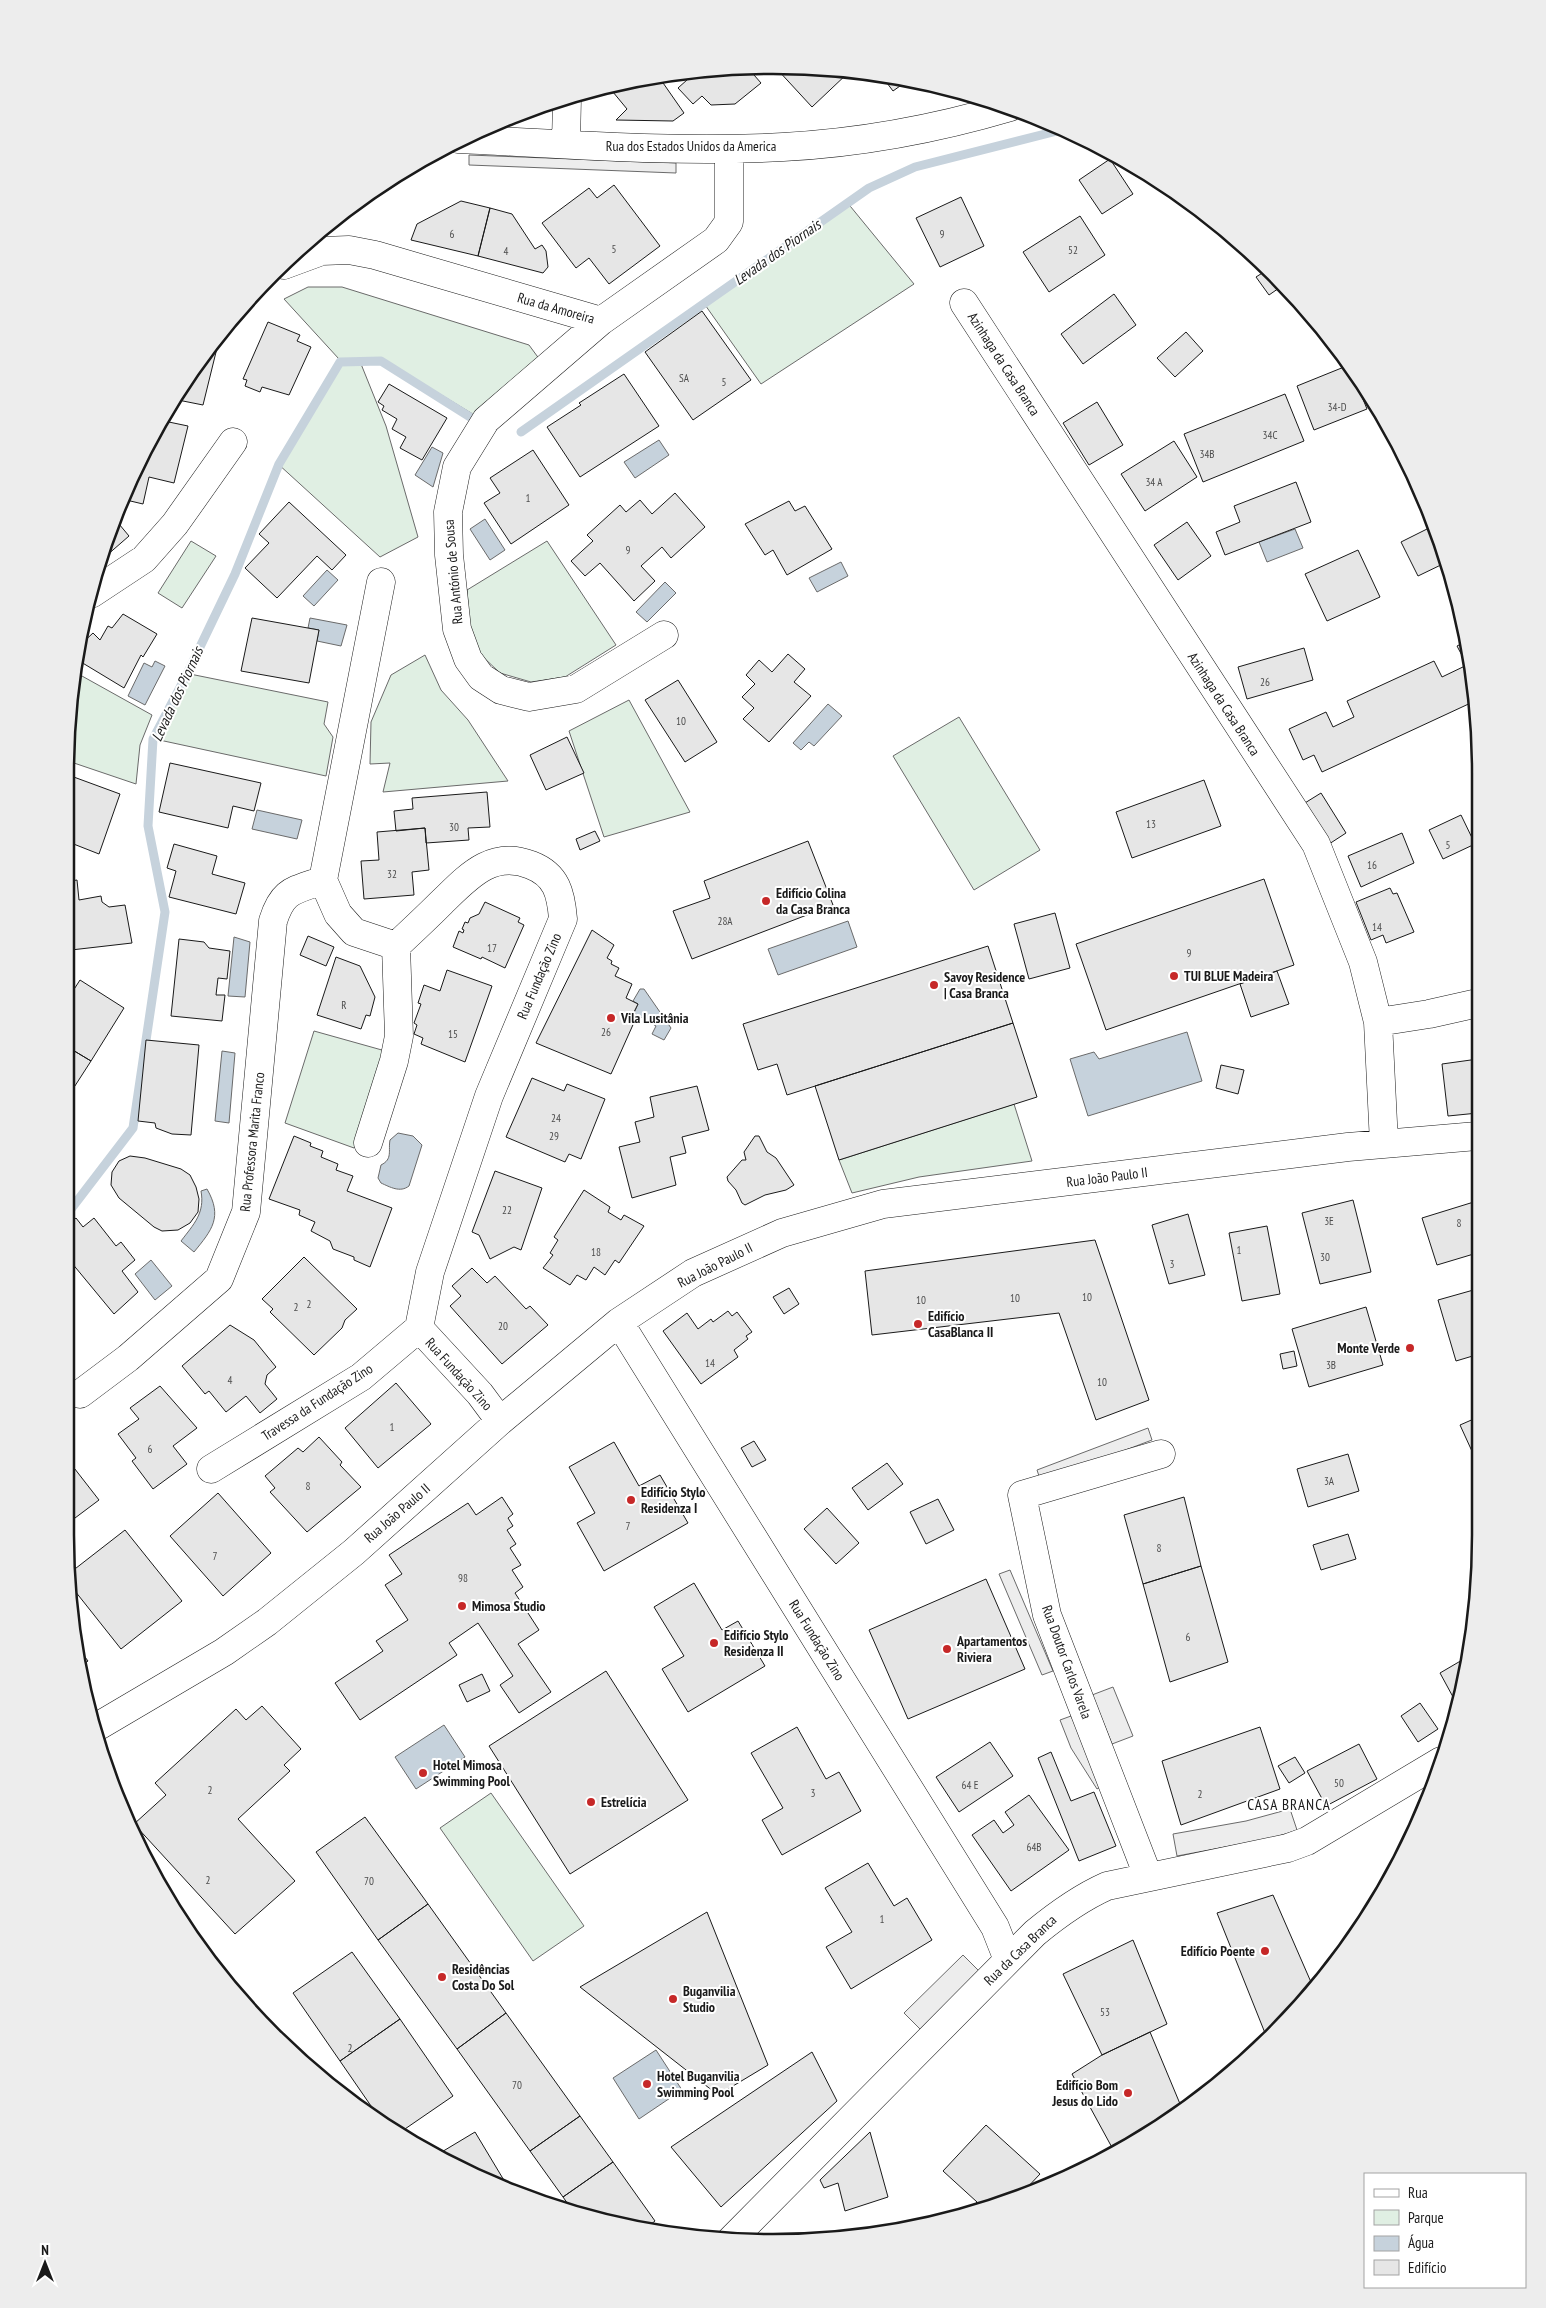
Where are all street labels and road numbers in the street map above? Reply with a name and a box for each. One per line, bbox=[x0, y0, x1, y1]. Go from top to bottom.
street label: Rua dos Estados Unidos da America bbox=[606, 137, 776, 155]
street label: Rua da Amoreira bbox=[515, 288, 597, 328]
street label: Azinhaga da Casa Branca bbox=[964, 309, 1044, 419]
street label: Rua António de Sousa bbox=[439, 519, 467, 625]
street label: Azinhaga da Casa Branca bbox=[1184, 649, 1264, 759]
street label: Rua Fundação Zino bbox=[513, 930, 565, 1022]
street label: Rua Professora Marita Franco bbox=[236, 1071, 268, 1213]
street label: Rua João Paulo II bbox=[1065, 1163, 1149, 1191]
street label: Rua João Paulo II bbox=[674, 1238, 756, 1292]
street label: Rua Fundação Zino bbox=[422, 1334, 496, 1414]
street label: Travessa da Fundação Zino bbox=[258, 1359, 376, 1445]
street label: Rua João Paulo II bbox=[360, 1479, 434, 1547]
street label: Rua Fundação Zino bbox=[785, 1596, 849, 1684]
street label: Rua Doutor Carlos Varela bbox=[1038, 1603, 1096, 1721]
street label: Rua da Casa Branca bbox=[980, 1911, 1060, 1989]

